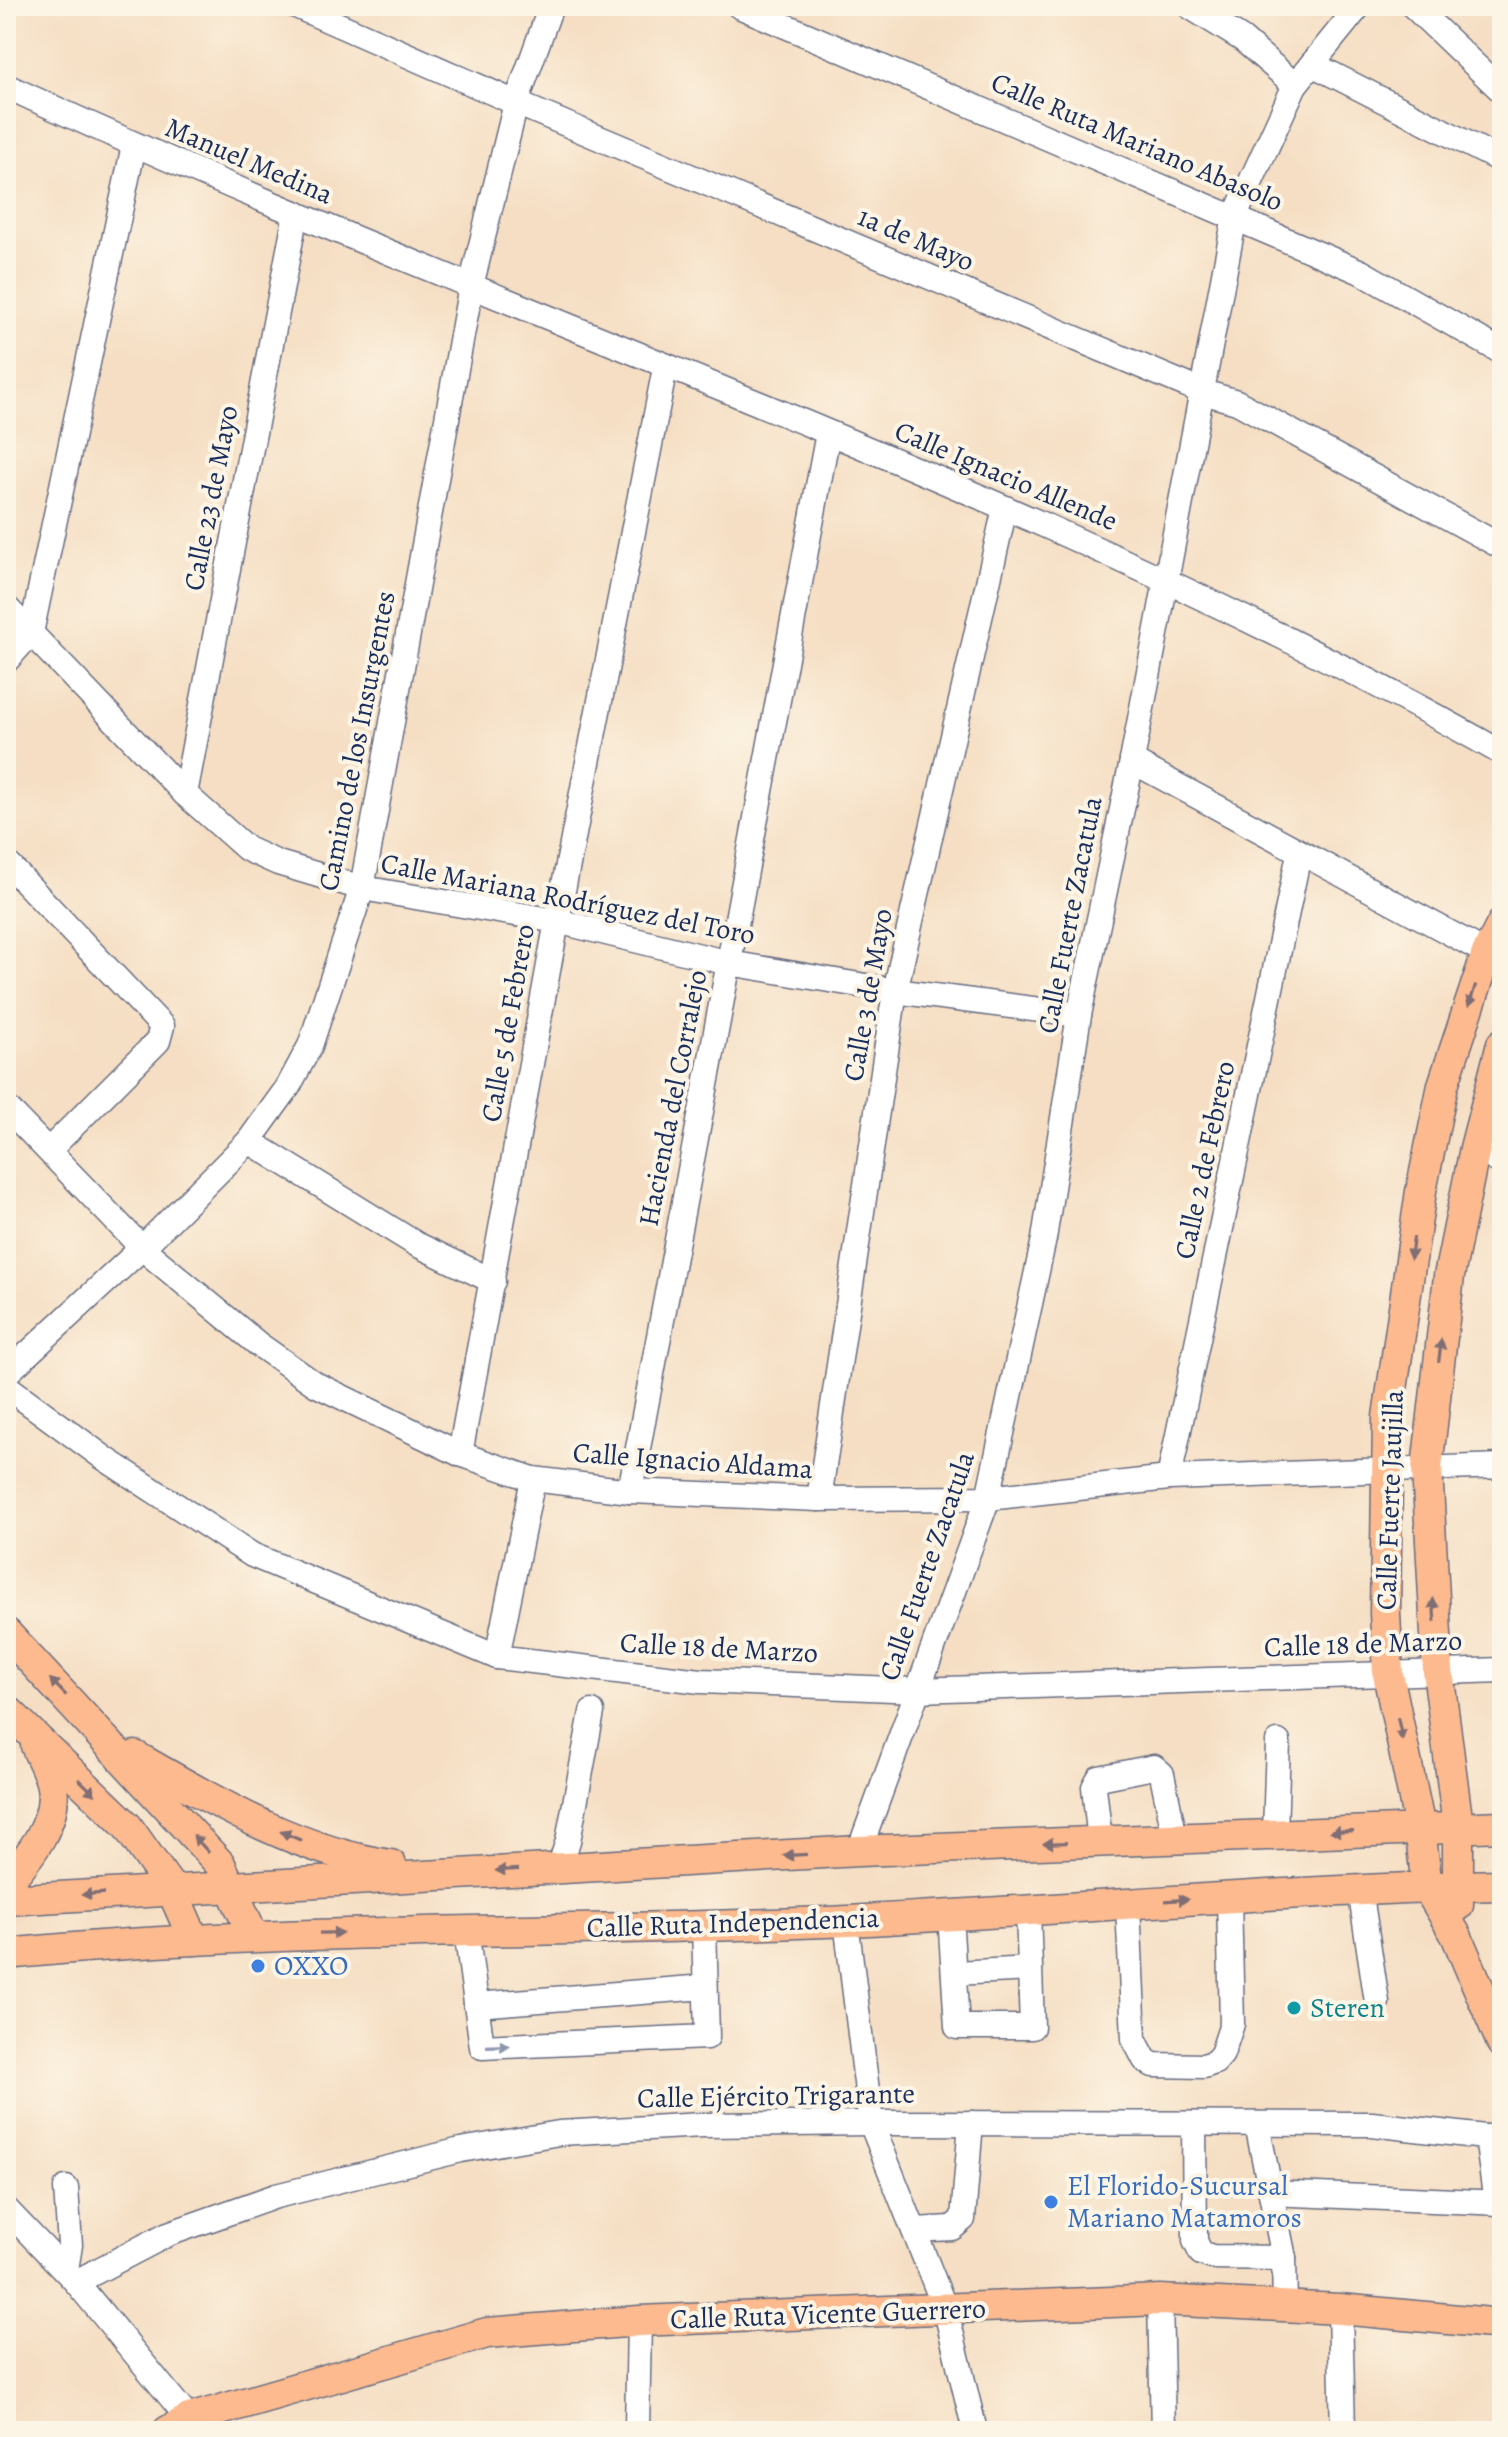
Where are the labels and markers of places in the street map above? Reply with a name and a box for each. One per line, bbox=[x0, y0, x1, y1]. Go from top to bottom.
place label: OXXO bbox=[274, 1947, 348, 1985]
marker: OXXO bbox=[249, 1957, 267, 1975]
place label: Steren bbox=[1310, 1989, 1385, 2027]
marker: Steren bbox=[1285, 1999, 1303, 2017]
place label: El Florido-Sucursal Mariano Matamoros bbox=[1067, 2167, 1302, 2237]
marker: El Florido-Sucursal Mariano Matamoros bbox=[1042, 2193, 1060, 2211]

